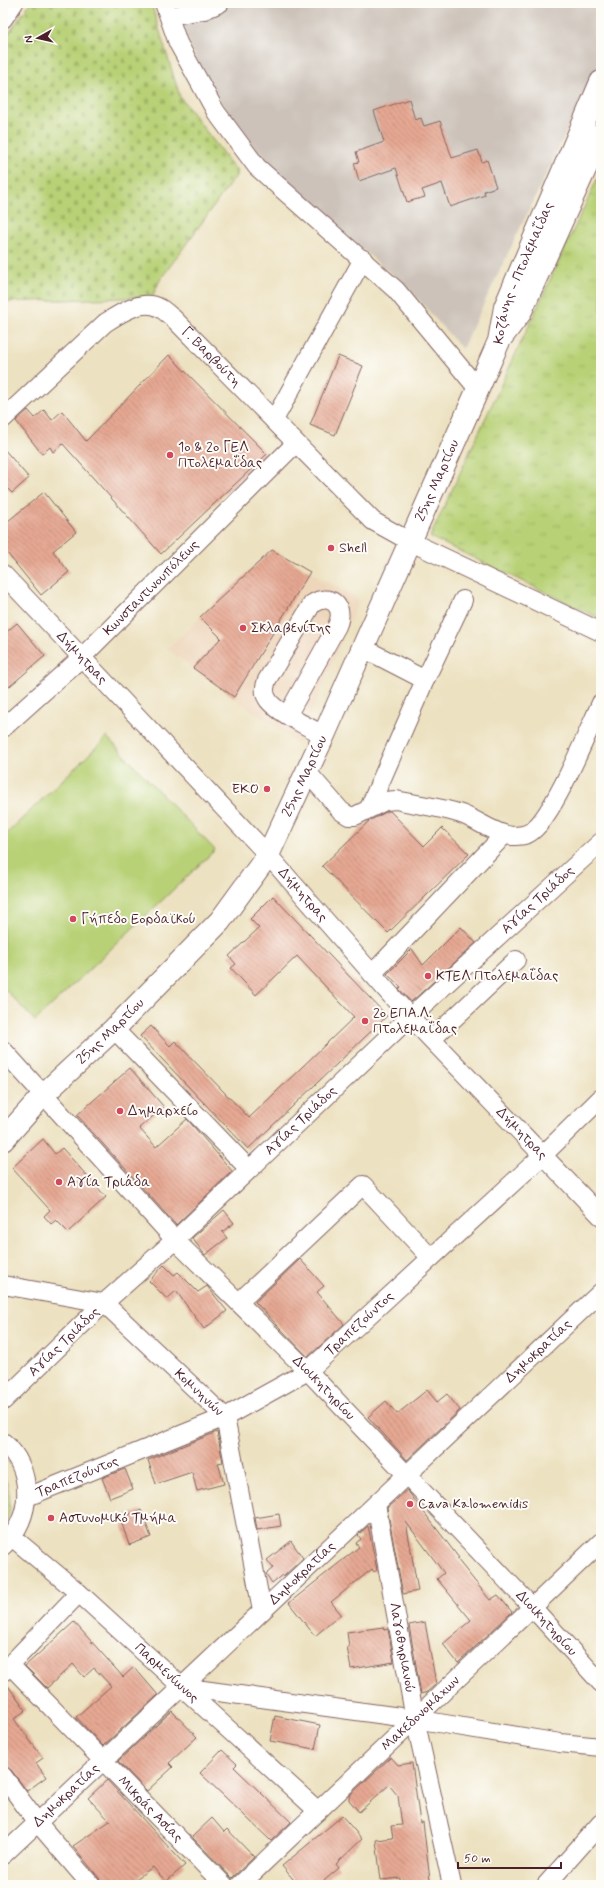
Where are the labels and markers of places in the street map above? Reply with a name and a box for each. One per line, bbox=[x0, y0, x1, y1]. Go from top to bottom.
place label: 1ο & 2ο ΓΕΛ Πτολεμαΐδας bbox=[178, 438, 262, 472]
marker: 1ο & 2ο ΓΕΛ Πτολεμαΐδας bbox=[165, 450, 175, 460]
place label: Shell bbox=[339, 539, 367, 557]
marker: Shell bbox=[326, 543, 336, 553]
place label: Σκλαβενίτης bbox=[251, 619, 331, 637]
marker: Σκλαβενίτης bbox=[238, 623, 248, 633]
place label: EKO bbox=[232, 780, 259, 798]
marker: EKO bbox=[262, 784, 272, 794]
place label: Γήπεδο Εορδαϊκού bbox=[81, 910, 196, 928]
marker: Γήπεδο Εορδαϊκού bbox=[68, 914, 78, 924]
place label: ΚΤΕΛ Πτολεμαΐδας bbox=[436, 967, 558, 985]
marker: ΚΤΕΛ Πτολεμαΐδας bbox=[423, 971, 433, 981]
place label: 2ο ΕΠΑ.Λ. Πτολεμαΐδας bbox=[373, 1004, 457, 1038]
marker: 2ο ΕΠΑ.Λ. Πτολεμαΐδας bbox=[360, 1016, 370, 1026]
place label: Δημαρχείο bbox=[128, 1102, 198, 1120]
marker: Δημαρχείο bbox=[115, 1106, 125, 1116]
place label: Αγία Τριάδα bbox=[67, 1173, 150, 1191]
marker: Αγία Τριάδα bbox=[54, 1177, 64, 1187]
place label: Cava Kalomenidis bbox=[418, 1495, 528, 1513]
marker: Cava Kalomenidis bbox=[405, 1499, 415, 1509]
place label: Αστυνομικό Τμήμα bbox=[59, 1509, 177, 1527]
marker: Αστυνομικό Τμήμα bbox=[46, 1513, 56, 1523]

